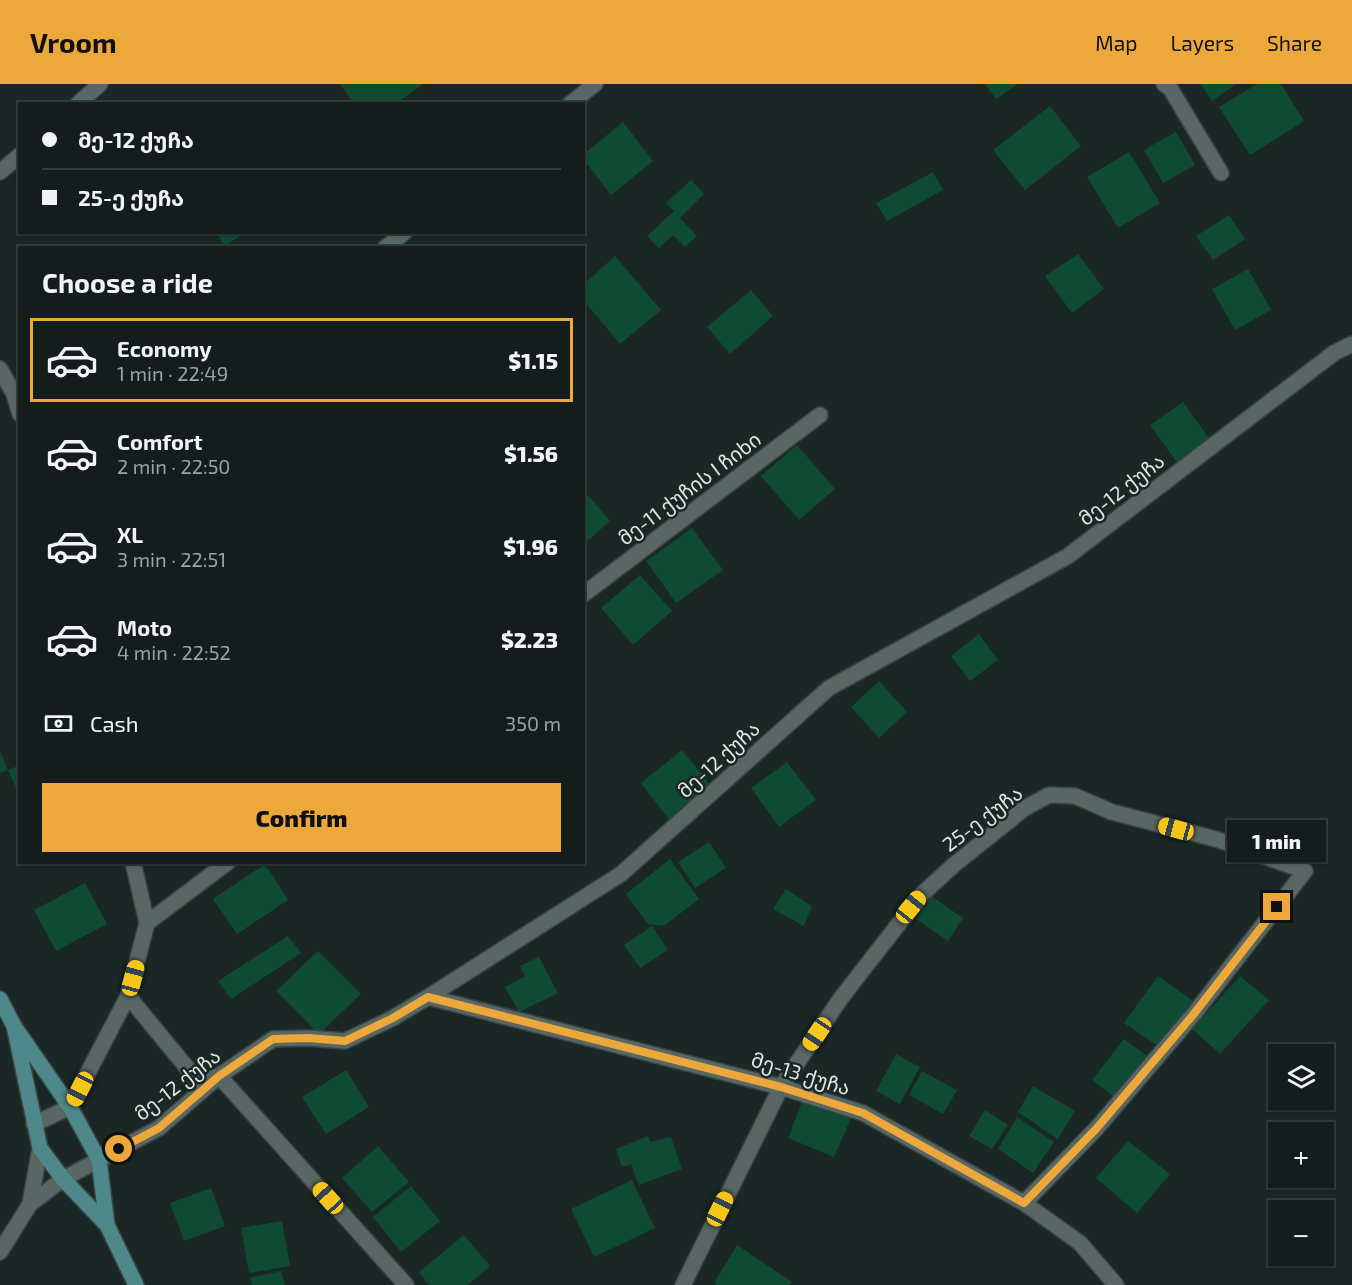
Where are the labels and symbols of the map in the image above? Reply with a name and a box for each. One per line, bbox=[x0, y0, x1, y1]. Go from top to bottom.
street label: მე-11 ქუჩის I ჩიხი bbox=[613, 426, 766, 550]
street label: მე-12 ქუჩა bbox=[1073, 448, 1169, 531]
street label: მე-12 ქუჩა bbox=[672, 716, 765, 803]
street label: 25-ე ქუჩა bbox=[937, 780, 1027, 857]
car bbox=[1156, 816, 1196, 842]
callout: 1 min bbox=[1228, 820, 1326, 862]
car bbox=[893, 887, 929, 927]
route end bbox=[1263, 893, 1290, 920]
car bbox=[120, 958, 146, 998]
car bbox=[799, 1014, 835, 1054]
street label: მე-12 ქუჩა bbox=[129, 1043, 225, 1126]
street label: მე-13 ქუჩა bbox=[748, 1047, 853, 1100]
car bbox=[64, 1069, 96, 1109]
route start bbox=[105, 1135, 132, 1162]
car bbox=[309, 1179, 347, 1217]
car bbox=[704, 1189, 736, 1229]

